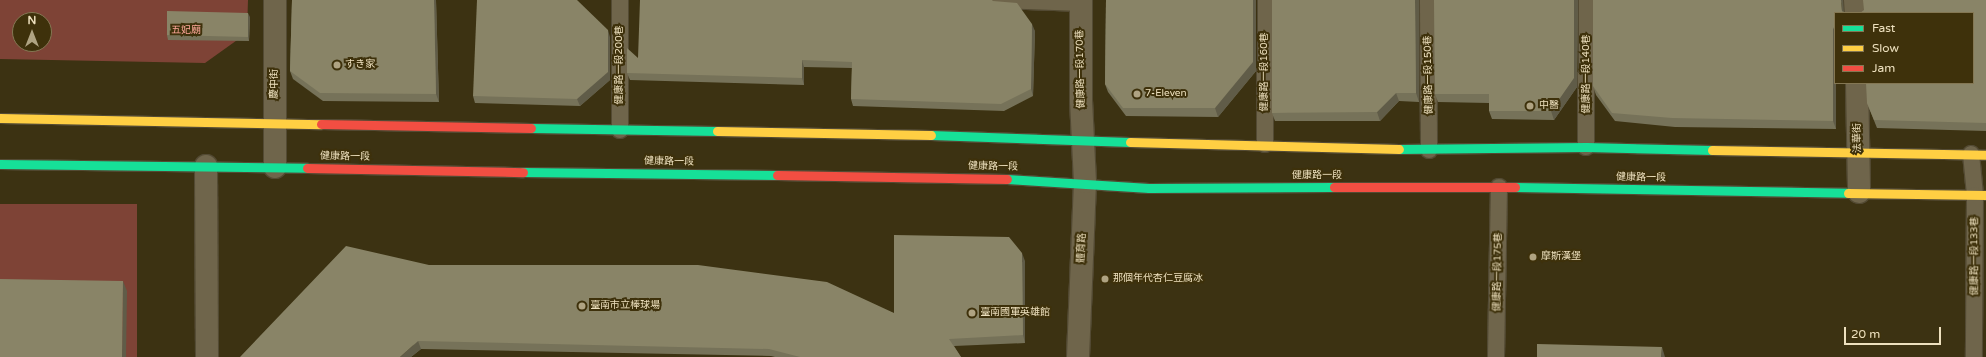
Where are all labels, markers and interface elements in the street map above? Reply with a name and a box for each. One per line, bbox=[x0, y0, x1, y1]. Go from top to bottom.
north arrow bbox=[12, 12, 52, 52]
legend bbox=[1834, 12, 1974, 84]
text: N bbox=[28, 14, 36, 27]
text: Fast bbox=[1872, 21, 1895, 35]
park label: 五妃廟 bbox=[171, 25, 201, 37]
street label: 健康路一段200巷 bbox=[614, 26, 626, 104]
street label: 健康路一段170巷 bbox=[1074, 29, 1088, 109]
street label: 健康路一段160巷 bbox=[1259, 33, 1271, 111]
street label: 健康路一段150巷 bbox=[1422, 35, 1436, 115]
street label: 健康路一段140巷 bbox=[1581, 35, 1593, 113]
text: Slow bbox=[1872, 41, 1899, 55]
place label: すき家 bbox=[345, 59, 375, 71]
marker: すき家 bbox=[332, 60, 342, 70]
text: Jam bbox=[1872, 61, 1895, 75]
street label: 慶中街 bbox=[269, 69, 281, 99]
place label: 7-Eleven bbox=[1145, 88, 1187, 100]
marker: 7-Eleven bbox=[1132, 89, 1142, 99]
marker: 中醫 bbox=[1524, 100, 1536, 112]
place label: 中醫 bbox=[1539, 100, 1559, 112]
street label: 法華街 bbox=[1852, 123, 1864, 153]
street label: 健康路一段 bbox=[320, 151, 370, 163]
street label: 健康路一段 bbox=[644, 156, 694, 168]
street label: 健康路一段 bbox=[968, 161, 1018, 173]
street label: 健康路一段 bbox=[1292, 170, 1342, 182]
street label: 健康路一段 bbox=[1616, 172, 1666, 184]
street label: 健康路一段133巷 bbox=[1969, 217, 1981, 295]
street label: 健康路一段175巷 bbox=[1491, 232, 1505, 312]
street label: 體育路 bbox=[1075, 233, 1089, 263]
place label: 摩斯漢堡 bbox=[1541, 251, 1581, 263]
marker: 摩斯漢堡 bbox=[1528, 252, 1538, 262]
place label: 那個年代杏仁豆腐冰 bbox=[1113, 273, 1203, 285]
marker: 那個年代杏仁豆腐冰 bbox=[1100, 274, 1110, 284]
place label: 臺南市立棒球場 bbox=[590, 300, 660, 312]
marker: 臺南市立棒球場 bbox=[577, 301, 587, 311]
place label: 臺南國軍英雄館 bbox=[980, 307, 1050, 319]
marker: 臺南國軍英雄館 bbox=[967, 308, 977, 318]
scale bar bbox=[1846, 319, 1943, 345]
text: 20 m bbox=[1851, 327, 1880, 341]

